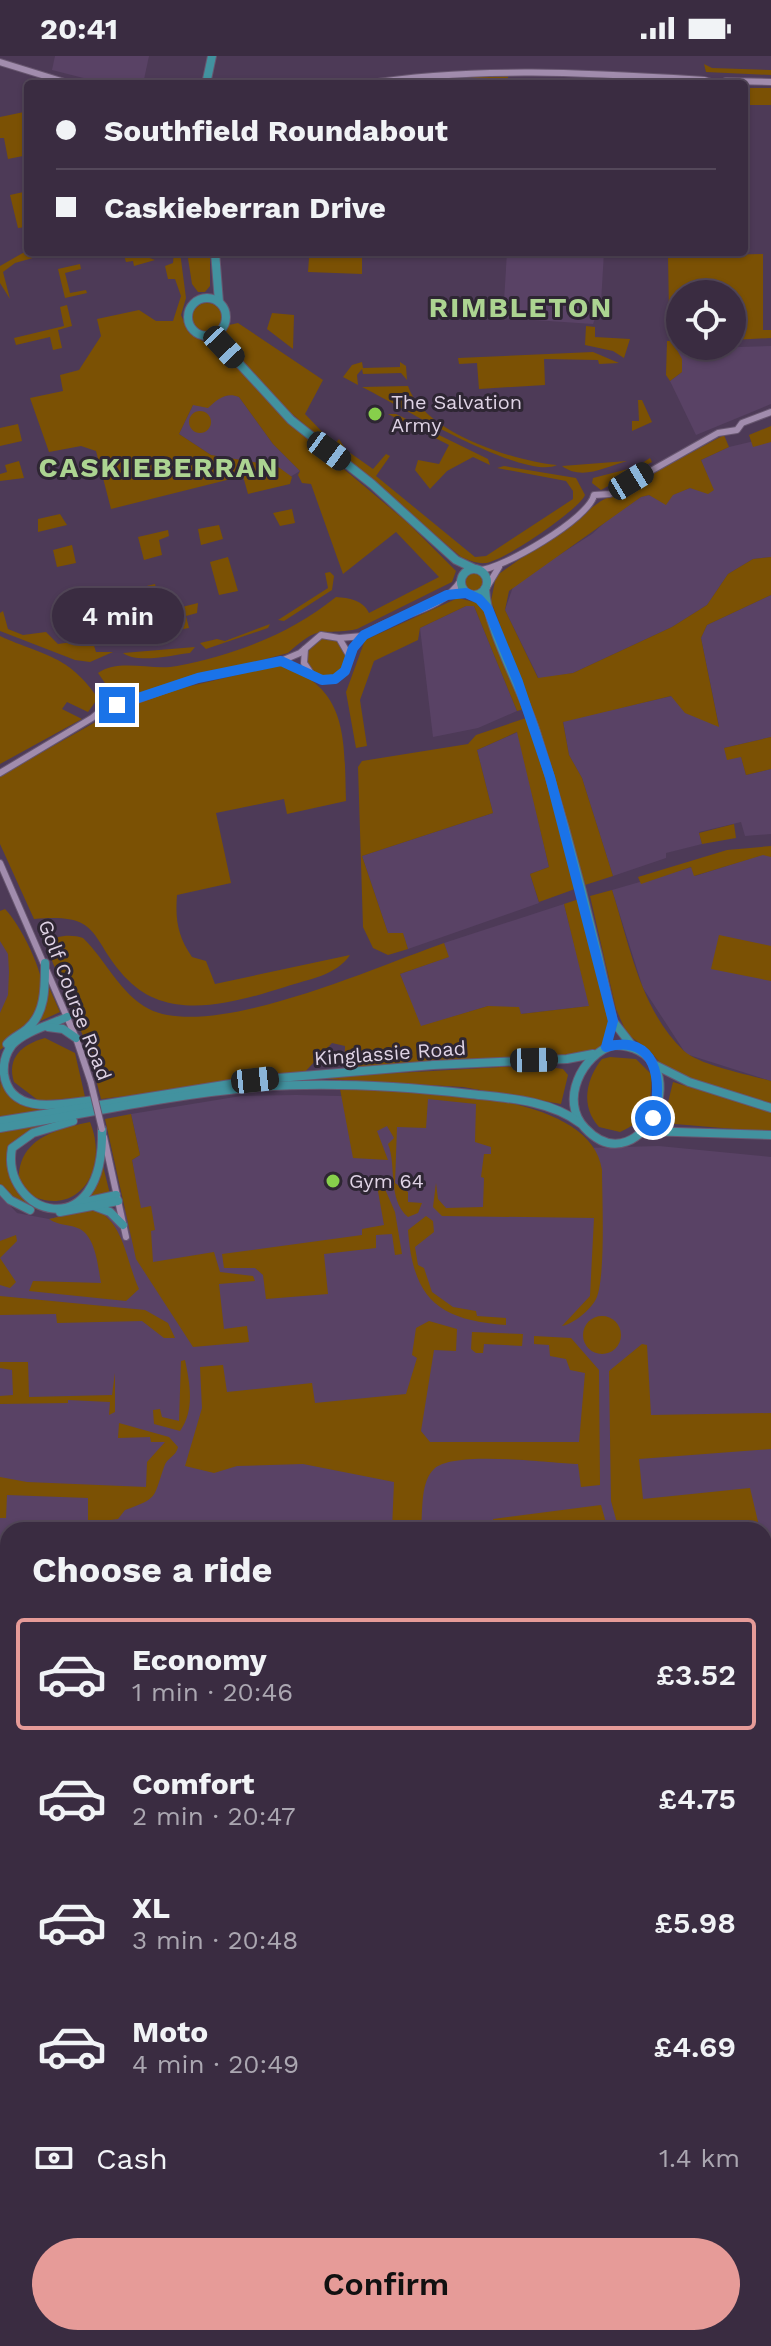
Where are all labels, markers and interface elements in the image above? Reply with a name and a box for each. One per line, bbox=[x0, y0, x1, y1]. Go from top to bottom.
text: 20:41 bbox=[40, 11, 118, 46]
text: Southfield Roundabout bbox=[104, 113, 448, 148]
text: Caskieberran Drive bbox=[104, 190, 386, 225]
map controls bbox=[666, 280, 746, 360]
button: locate bbox=[666, 280, 746, 360]
district label: RIMBLETON bbox=[429, 291, 613, 324]
car bbox=[199, 321, 249, 373]
place label: The Salvation Army bbox=[391, 390, 522, 437]
marker: The Salvation Army bbox=[366, 405, 384, 423]
car bbox=[303, 427, 355, 475]
district label: CASKIEBERRAN bbox=[38, 451, 280, 484]
car bbox=[604, 458, 658, 504]
callout: 4 min bbox=[51, 589, 183, 645]
text: 4 min bbox=[82, 601, 154, 631]
route end bbox=[99, 687, 135, 723]
street label: Golf Course Road bbox=[33, 916, 117, 1084]
street label: Kinglassie Road bbox=[313, 1036, 467, 1070]
car bbox=[510, 1048, 558, 1072]
car bbox=[230, 1066, 280, 1094]
route start bbox=[635, 1100, 671, 1136]
place label: Gym 64 bbox=[349, 1169, 424, 1193]
marker: Gym 64 bbox=[324, 1172, 342, 1190]
text: Choose a ride bbox=[32, 1549, 272, 1591]
icon: car bbox=[36, 1638, 108, 1710]
text: Economy bbox=[132, 1642, 267, 1677]
text: £3.52 bbox=[656, 1657, 736, 1692]
text: 1 min · 20:46 bbox=[132, 1677, 293, 1707]
icon: car bbox=[36, 1762, 108, 1834]
text: Comfort bbox=[132, 1766, 254, 1801]
text: £4.75 bbox=[658, 1781, 736, 1816]
text: 2 min · 20:47 bbox=[132, 1801, 296, 1831]
icon: car bbox=[36, 1886, 108, 1958]
text: XL bbox=[132, 1890, 170, 1925]
text: £5.98 bbox=[654, 1905, 736, 1940]
text: 3 min · 20:48 bbox=[132, 1925, 298, 1955]
icon: car bbox=[36, 2010, 108, 2082]
text: Moto bbox=[132, 2014, 208, 2049]
text: £4.69 bbox=[654, 2029, 736, 2064]
text: 4 min · 20:49 bbox=[132, 2049, 299, 2079]
icon: cash bbox=[32, 2136, 76, 2180]
text: Cash bbox=[96, 2141, 168, 2176]
text: 1.4 km bbox=[659, 2143, 740, 2173]
button: Confirm bbox=[32, 2238, 740, 2330]

